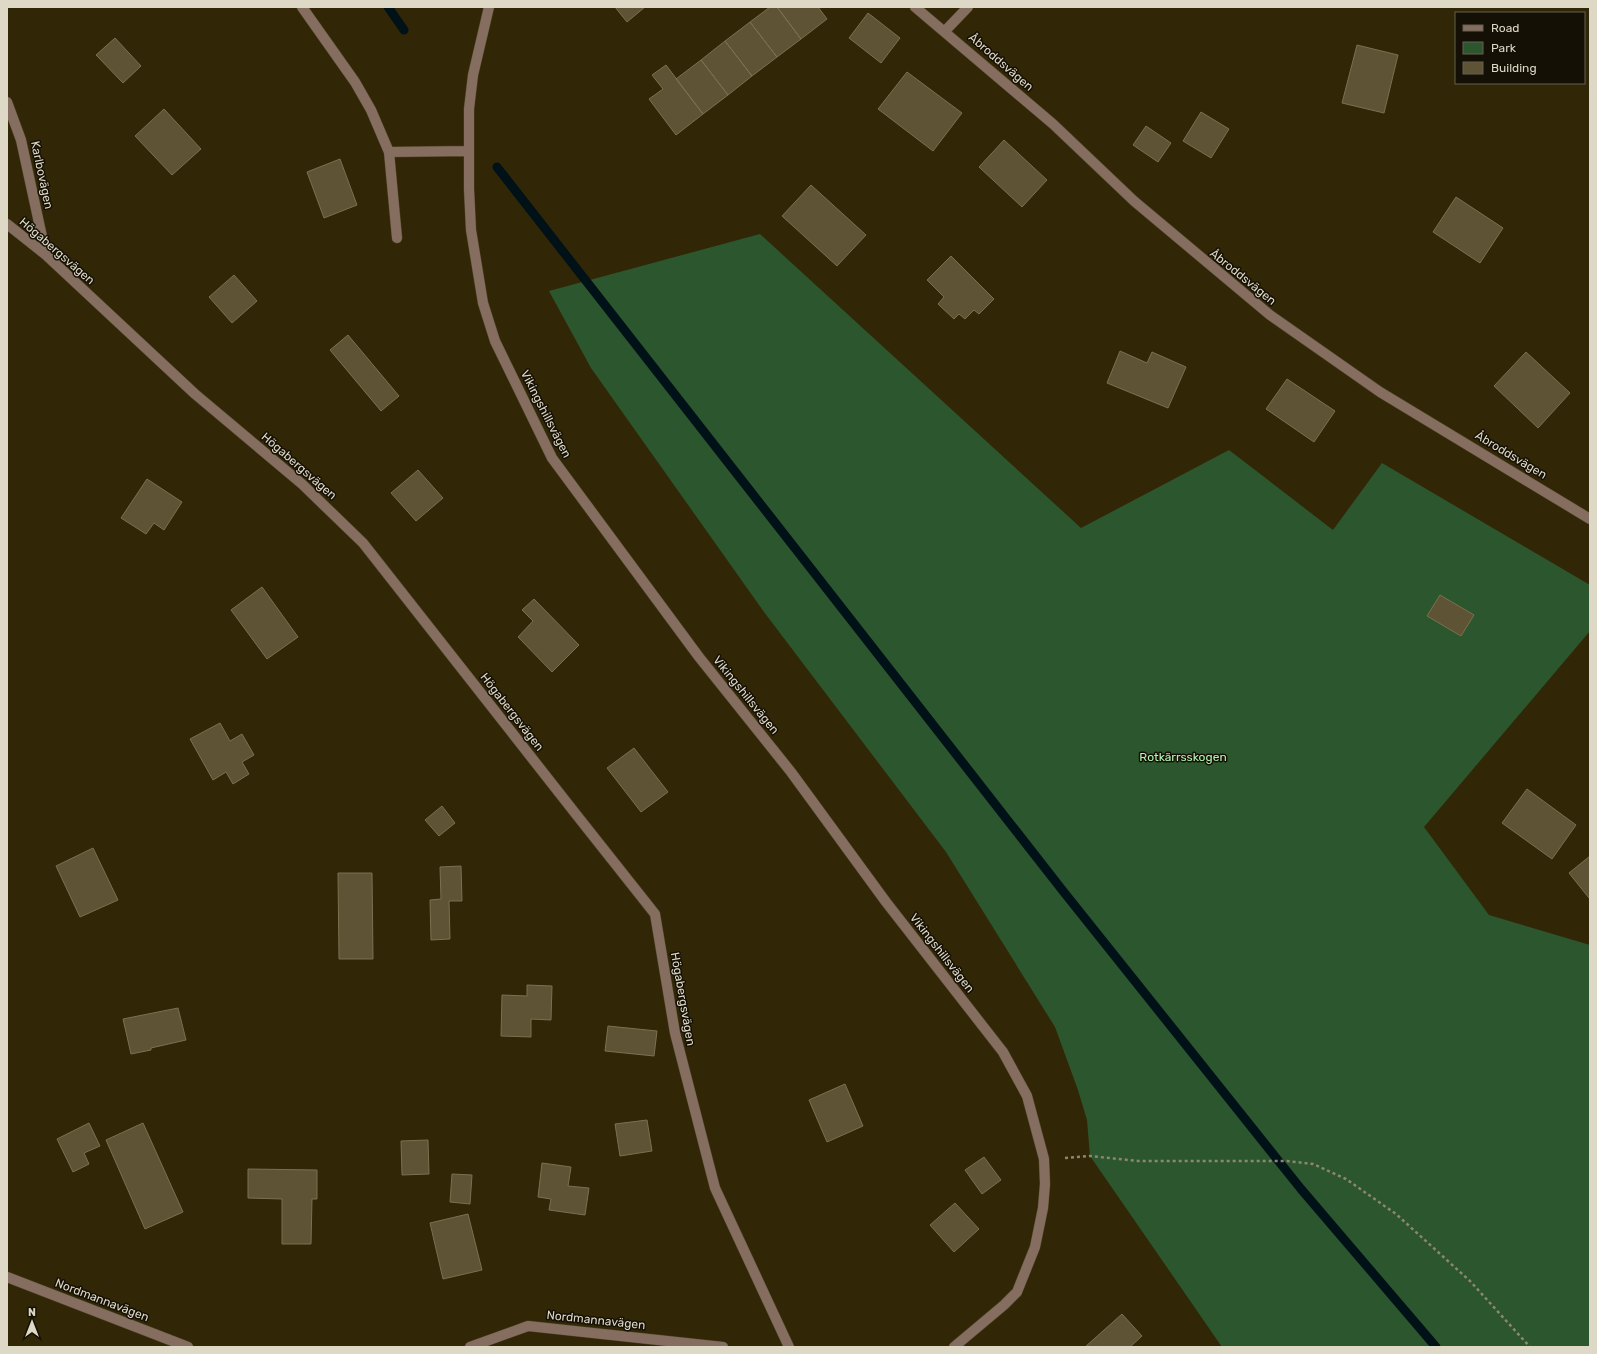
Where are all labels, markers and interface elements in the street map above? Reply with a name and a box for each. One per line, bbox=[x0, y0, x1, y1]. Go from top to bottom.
legend bbox=[1455, 12, 1585, 84]
text: Road bbox=[1491, 21, 1519, 35]
street label: Åbroddsvägen bbox=[966, 30, 1036, 94]
text: Park bbox=[1491, 41, 1517, 55]
text: Building bbox=[1491, 61, 1537, 75]
street label: Karlbovägen bbox=[28, 140, 56, 210]
street label: Högabergsvägen bbox=[17, 215, 97, 287]
street label: Åbroddsvägen bbox=[1207, 246, 1279, 308]
street label: Vikingshillsvägen bbox=[518, 368, 574, 460]
street label: Åbroddsvägen bbox=[1473, 428, 1549, 482]
street label: Högabergsvägen bbox=[259, 430, 339, 502]
street label: Vikingshillsvägen bbox=[710, 653, 782, 737]
street label: Högabergsvägen bbox=[477, 670, 547, 754]
park label: Rotkärrsskogen bbox=[1139, 750, 1227, 764]
street label: Vikingshillsvägen bbox=[907, 911, 977, 995]
street label: Högabergsvägen bbox=[668, 951, 698, 1047]
street label: Nordmannavägen bbox=[53, 1276, 151, 1324]
north arrow bbox=[12, 1302, 52, 1342]
text: N bbox=[28, 1306, 36, 1319]
street label: Nordmannavägen bbox=[546, 1308, 646, 1332]

